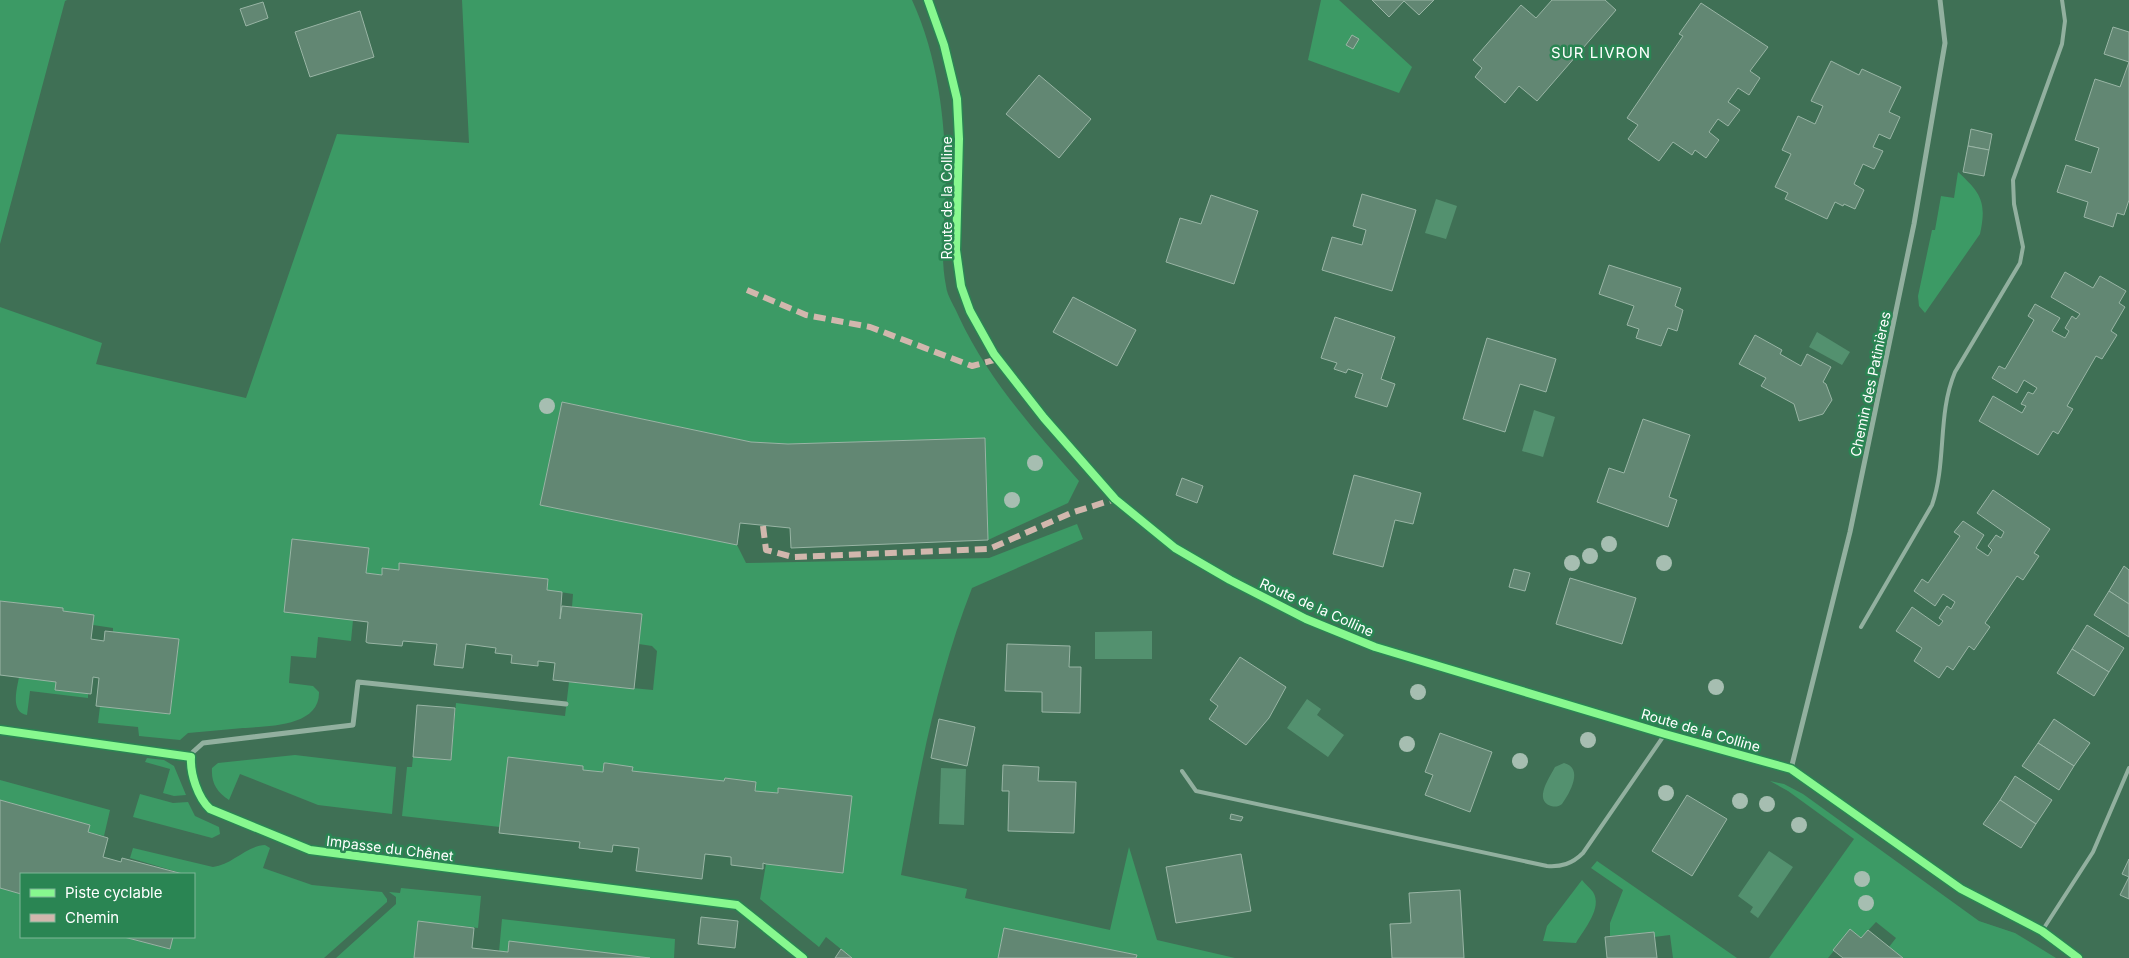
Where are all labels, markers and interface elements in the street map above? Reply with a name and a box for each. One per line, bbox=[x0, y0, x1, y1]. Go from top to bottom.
district label: SUR LIVRON bbox=[1551, 43, 1651, 62]
street label: Route de la Colline bbox=[938, 136, 955, 260]
street label: Chemin des Patinières bbox=[1846, 310, 1894, 458]
street label: Route de la Colline bbox=[1257, 574, 1377, 640]
street label: Route de la Colline bbox=[1639, 705, 1763, 755]
street label: Impasse du Chênet bbox=[325, 832, 455, 864]
legend bbox=[20, 873, 195, 938]
text: Piste cyclable bbox=[65, 883, 162, 902]
text: Chemin bbox=[65, 908, 119, 927]

